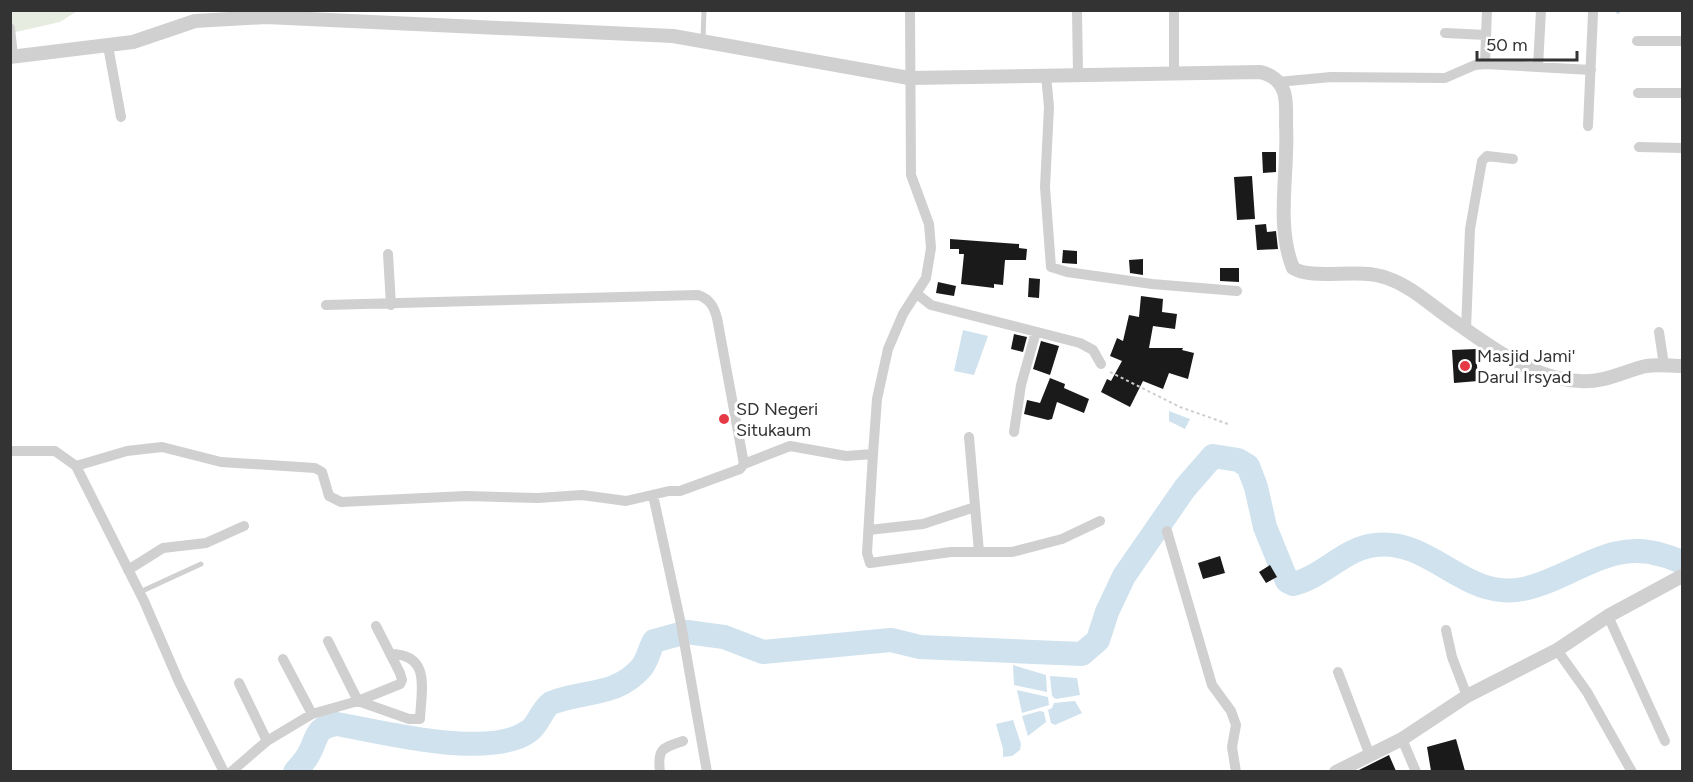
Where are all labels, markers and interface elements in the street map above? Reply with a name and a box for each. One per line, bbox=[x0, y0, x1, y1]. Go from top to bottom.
scale bar bbox=[1477, 24, 1578, 62]
text: 50 m bbox=[1486, 34, 1528, 56]
place label: Masjid Jami' Darul Irsyad bbox=[1477, 345, 1575, 388]
marker: Masjid Jami' Darul Irsyad bbox=[1458, 359, 1472, 373]
place label: SD Negeri Situkaum bbox=[736, 398, 818, 441]
marker: SD Negeri Situkaum bbox=[717, 412, 731, 426]

